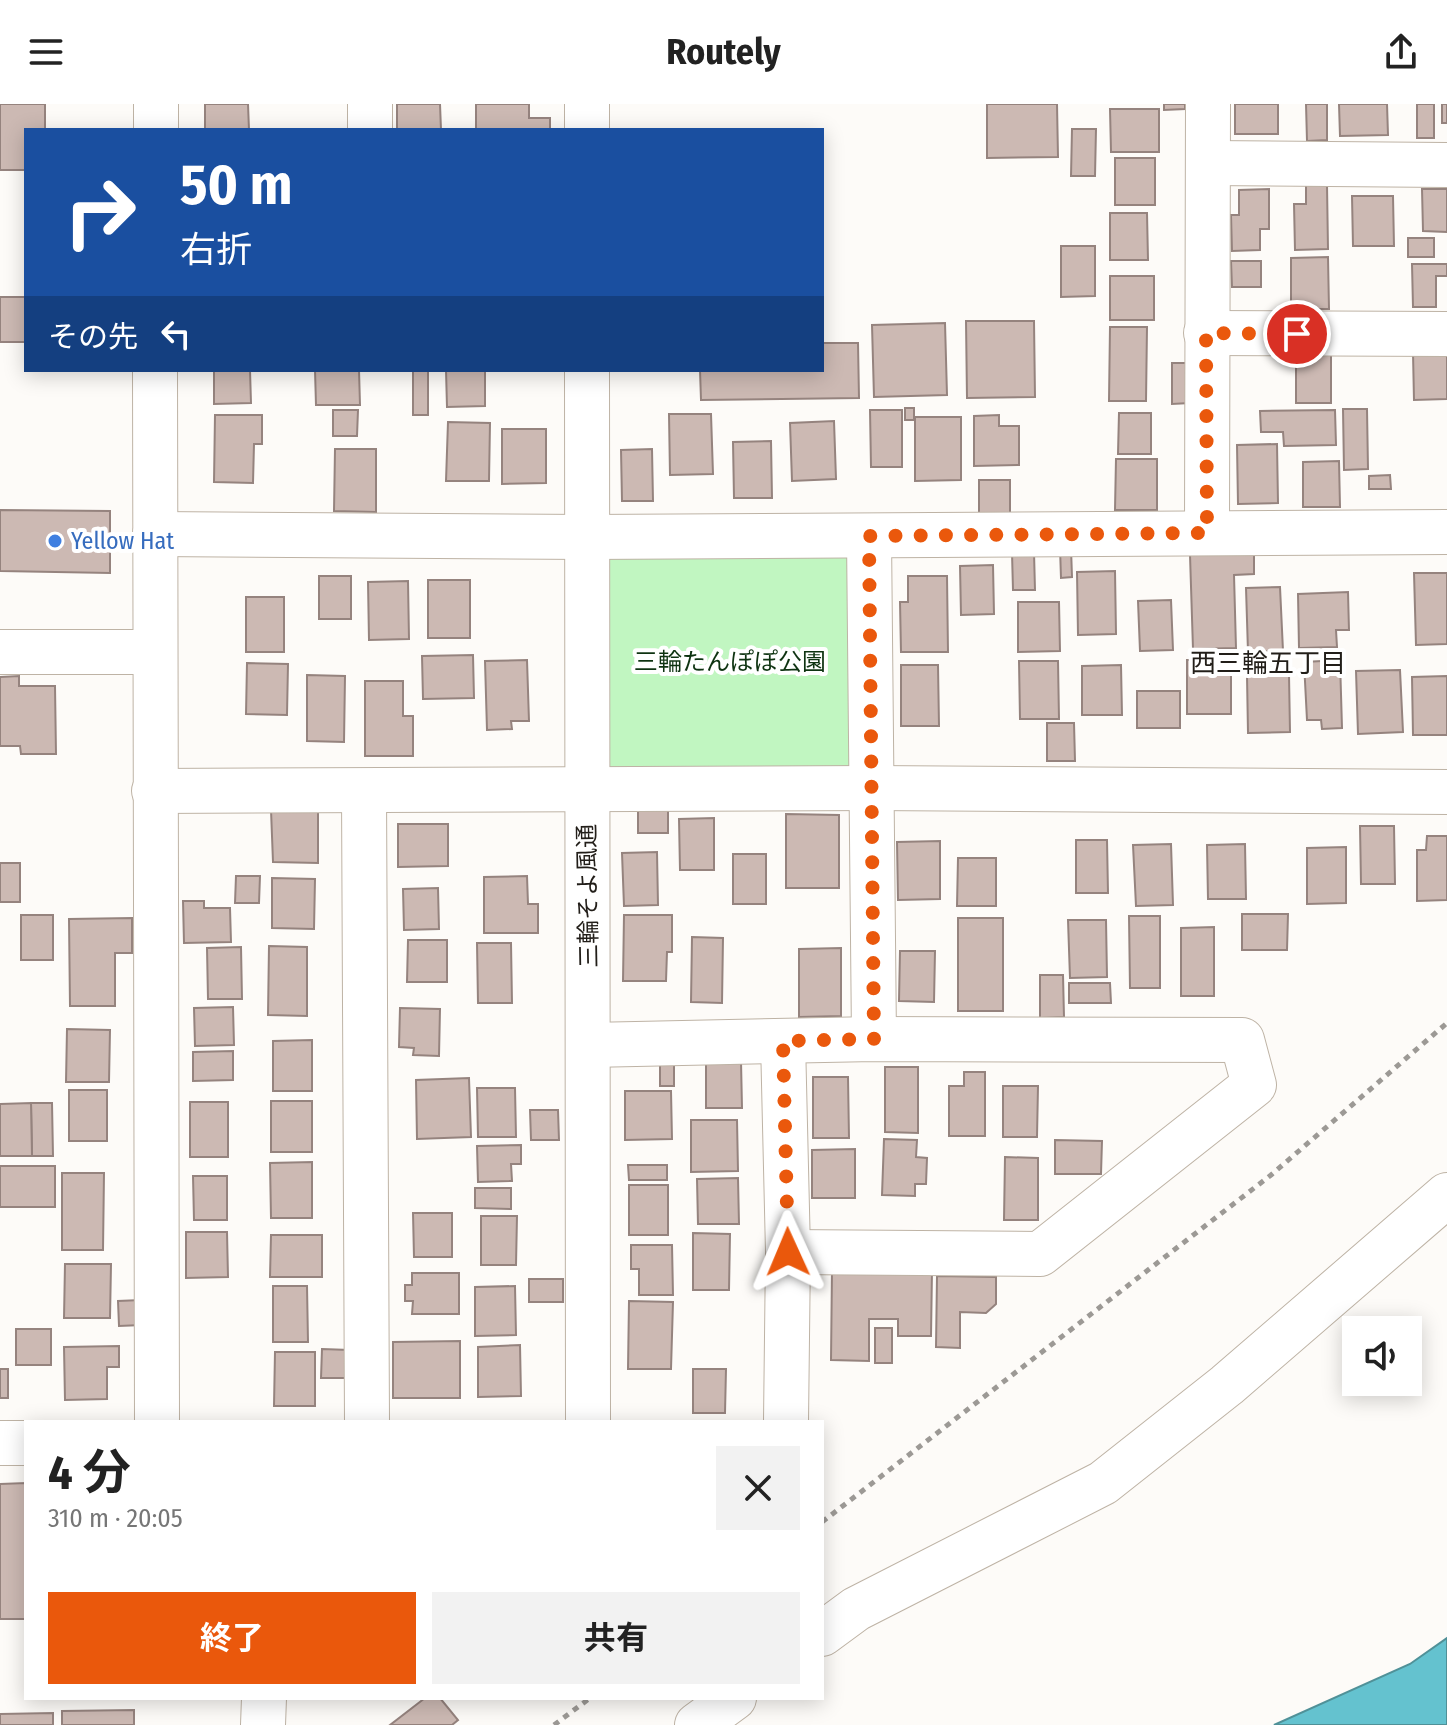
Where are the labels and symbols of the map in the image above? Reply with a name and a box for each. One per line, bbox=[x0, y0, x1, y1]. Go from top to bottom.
pin bbox=[1263, 300, 1331, 368]
place label: Yellow Hat bbox=[71, 527, 174, 555]
marker: Yellow Hat bbox=[46, 532, 64, 550]
park label: 三輪たんぽぽ公園 bbox=[634, 648, 826, 676]
district label: 西三輪五丁目 bbox=[1190, 648, 1346, 679]
street label: 三輪そよ風通 bbox=[573, 824, 603, 968]
position arrow bbox=[746, 1210, 830, 1294]

